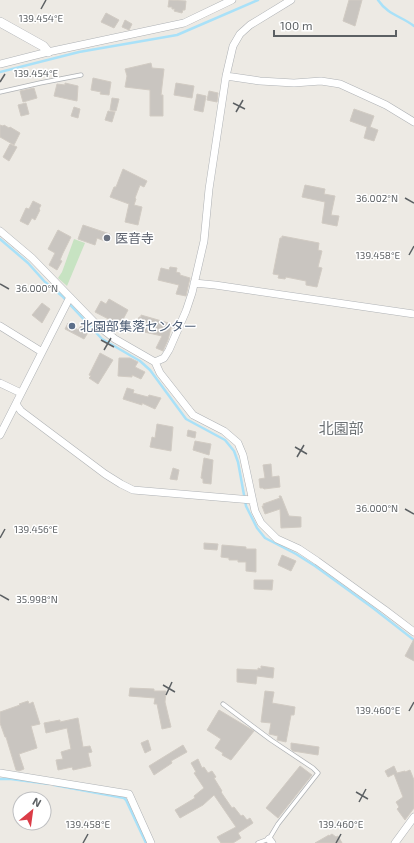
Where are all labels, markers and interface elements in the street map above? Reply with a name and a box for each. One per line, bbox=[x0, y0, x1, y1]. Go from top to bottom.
text: 139.454°E bbox=[19, 12, 64, 24]
scale bar bbox=[274, 12, 396, 38]
text: 100 m bbox=[280, 18, 312, 32]
text: 139.454°E bbox=[14, 67, 59, 79]
text: 36.002°N bbox=[356, 192, 398, 204]
place label: 医音寺 bbox=[115, 230, 154, 246]
marker: 医音寺 bbox=[102, 233, 112, 243]
text: 139.458°E bbox=[356, 249, 401, 261]
text: 36.000°N bbox=[16, 282, 58, 294]
place label: 北園部集落センター bbox=[80, 318, 197, 334]
marker: 北園部集落センター bbox=[67, 321, 77, 331]
district label: 北園部 bbox=[318, 419, 364, 437]
text: 36.000°N bbox=[356, 502, 398, 514]
text: 139.456°E bbox=[14, 523, 58, 535]
text: 35.998°N bbox=[16, 593, 58, 605]
text: 139.460°E bbox=[356, 704, 401, 716]
north arrow bbox=[12, 791, 52, 831]
text: N bbox=[30, 794, 44, 809]
text: 139.458°E bbox=[66, 818, 111, 830]
text: 139.460°E bbox=[319, 818, 364, 830]

